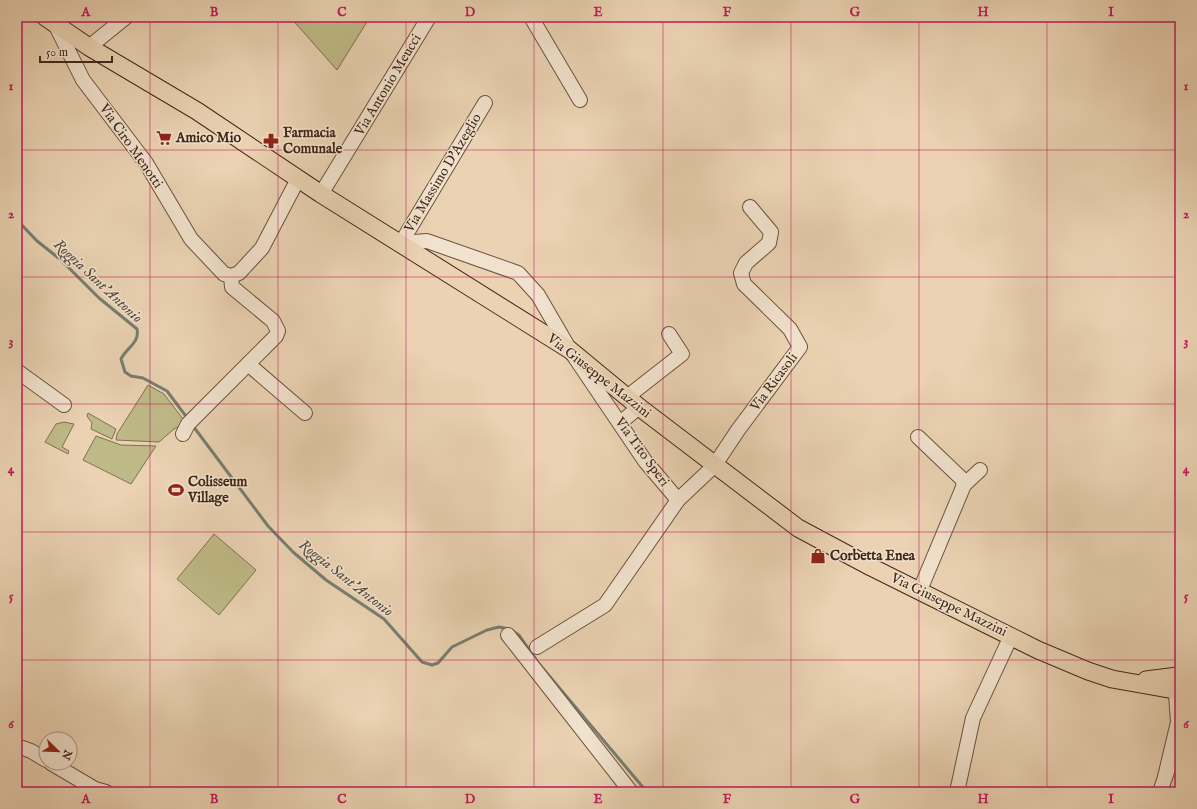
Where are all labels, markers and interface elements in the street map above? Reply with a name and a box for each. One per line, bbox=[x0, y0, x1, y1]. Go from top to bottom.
text: A bbox=[81, 4, 92, 21]
text: B bbox=[210, 4, 219, 21]
text: C bbox=[337, 4, 347, 21]
text: D bbox=[465, 4, 476, 21]
text: E bbox=[593, 4, 603, 21]
text: F bbox=[723, 4, 732, 21]
text: G bbox=[850, 4, 861, 21]
text: H bbox=[977, 4, 989, 21]
text: I bbox=[1108, 4, 1114, 21]
street label: Via Antonio Meucci bbox=[350, 31, 426, 140]
scale bar bbox=[40, 38, 112, 64]
text: 50 m bbox=[46, 45, 68, 60]
text: 1 bbox=[9, 78, 14, 95]
text: 1 bbox=[1184, 78, 1189, 95]
street label: Via Ciro Menotti bbox=[95, 99, 167, 192]
street label: Via Massimo D'Azeglio bbox=[400, 110, 486, 237]
place label: Farmacia Comunale bbox=[283, 124, 343, 158]
supermarket icon: Amico Mio bbox=[155, 129, 173, 147]
place label: Amico Mio bbox=[175, 129, 241, 147]
pharmacy icon: Farmacia Comunale bbox=[262, 132, 280, 150]
text: 2 bbox=[8, 206, 14, 223]
text: 2 bbox=[1183, 206, 1189, 223]
water label: Roggia Sant'Antonio bbox=[49, 235, 146, 328]
street label: Via Giuseppe Mazzini bbox=[543, 329, 655, 422]
text: 3 bbox=[9, 333, 14, 350]
text: 3 bbox=[1184, 333, 1189, 350]
street label: Via Ricasoli bbox=[746, 349, 802, 416]
street label: Via Tito Speri bbox=[610, 413, 673, 490]
text: 4 bbox=[8, 461, 15, 478]
text: 4 bbox=[1183, 461, 1190, 478]
place label: Colisseum Village bbox=[187, 473, 248, 507]
sports icon: Colisseum Village bbox=[167, 481, 185, 499]
water label: Roggia Sant'Antonio bbox=[294, 535, 397, 622]
shop icon: Corbetta Enea bbox=[809, 547, 827, 565]
place label: Corbetta Enea bbox=[830, 547, 916, 565]
street label: Via Giuseppe Mazzini bbox=[887, 569, 1010, 641]
text: 5 bbox=[9, 588, 14, 605]
text: 5 bbox=[1184, 588, 1189, 605]
text: 6 bbox=[8, 716, 14, 733]
text: 6 bbox=[1183, 716, 1189, 733]
north arrow bbox=[38, 731, 78, 771]
text: N bbox=[58, 746, 75, 762]
text: A bbox=[81, 791, 92, 808]
text: B bbox=[210, 791, 219, 808]
text: C bbox=[337, 791, 347, 808]
text: D bbox=[465, 791, 476, 808]
text: E bbox=[593, 791, 603, 808]
text: F bbox=[723, 791, 732, 808]
text: G bbox=[850, 791, 861, 808]
text: H bbox=[977, 791, 989, 808]
text: I bbox=[1108, 791, 1114, 808]

